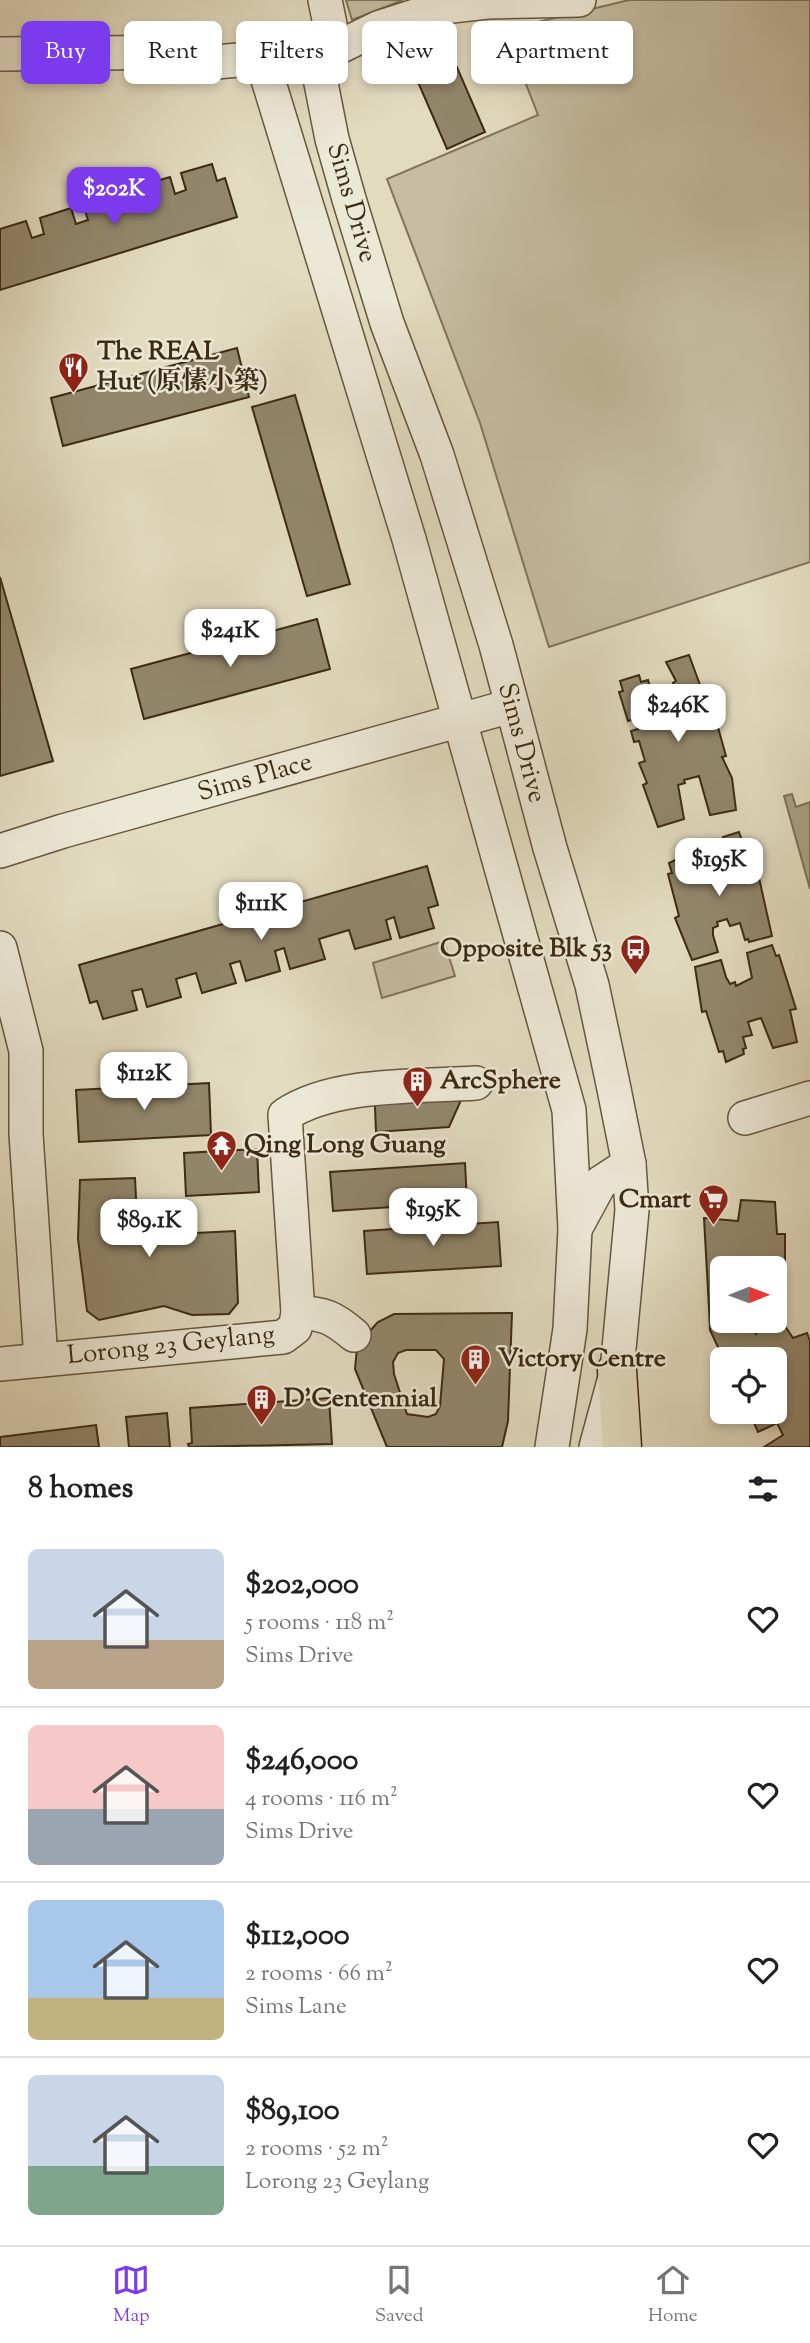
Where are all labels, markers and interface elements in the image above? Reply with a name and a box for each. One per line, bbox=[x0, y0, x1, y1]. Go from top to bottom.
chip: Buy bbox=[21, 21, 110, 84]
chip: Rent bbox=[124, 21, 222, 84]
chip: Filters bbox=[236, 21, 348, 84]
chip: New bbox=[362, 21, 457, 84]
chip: Apartment bbox=[471, 21, 633, 84]
street label: Sims Drive bbox=[316, 139, 386, 267]
pin: $202K bbox=[65, 168, 163, 227]
text: $202K bbox=[83, 173, 145, 206]
place label: The REAL Hut (原愫小築) bbox=[97, 334, 268, 401]
restaurant icon: The REAL Hut (原愫小築) bbox=[57, 350, 91, 394]
pin: $241K bbox=[181, 610, 279, 669]
text: $241K bbox=[200, 615, 260, 648]
street label: Sims Drive bbox=[487, 679, 555, 807]
pin: $246K bbox=[629, 684, 727, 744]
text: $246K bbox=[647, 690, 709, 723]
street label: Sims Place bbox=[193, 744, 317, 812]
pin: $195K bbox=[670, 838, 768, 898]
text: $195K bbox=[691, 844, 747, 877]
pin: $111K bbox=[212, 883, 310, 942]
text: $111K bbox=[235, 888, 287, 921]
place label: Opposite Blk 53 bbox=[440, 931, 612, 968]
bus stop icon: Opposite Blk 53 bbox=[618, 932, 652, 976]
pin: $112K bbox=[95, 1052, 193, 1112]
text: $112K bbox=[116, 1058, 172, 1091]
place label: ArcSphere bbox=[440, 1063, 561, 1100]
building icon: ArcSphere bbox=[400, 1064, 434, 1108]
place label: Qing Long Guang bbox=[244, 1127, 446, 1164]
temple icon: Qing Long Guang bbox=[204, 1128, 238, 1172]
place label: Cmart bbox=[619, 1182, 691, 1219]
supermarket icon: Cmart bbox=[697, 1183, 731, 1227]
pin: $195K bbox=[384, 1188, 482, 1248]
text: $195K bbox=[405, 1194, 461, 1227]
pin: $89.1K bbox=[92, 1200, 206, 1259]
text: $89.1K bbox=[116, 1205, 182, 1238]
north arrow bbox=[710, 1256, 788, 1334]
map controls bbox=[710, 1256, 787, 1424]
street label: Lorong 23 Geylang bbox=[66, 1317, 276, 1375]
place label: Victory Centre bbox=[498, 1341, 666, 1378]
building icon: Victory Centre bbox=[458, 1342, 492, 1386]
button: locate bbox=[710, 1347, 787, 1424]
place label: D'Centennial bbox=[284, 1381, 438, 1418]
building icon: D'Centennial bbox=[244, 1382, 278, 1426]
text: 8 homes bbox=[28, 1468, 133, 1511]
icon: filters bbox=[744, 1470, 782, 1508]
text: $202,000 bbox=[245, 1564, 359, 1607]
icon: home bbox=[84, 1577, 168, 1661]
icon: heart bbox=[744, 1600, 782, 1638]
text: 5 rooms · 118 m² bbox=[245, 1607, 394, 1640]
text: Sims Drive bbox=[245, 1640, 354, 1673]
text: $246,000 bbox=[245, 1740, 358, 1783]
icon: home bbox=[84, 1753, 168, 1837]
icon: heart bbox=[744, 1776, 782, 1814]
text: 4 rooms · 116 m² bbox=[245, 1783, 398, 1816]
text: Sims Drive bbox=[245, 1816, 354, 1849]
text: $112,000 bbox=[245, 1915, 350, 1958]
icon: home bbox=[84, 1928, 168, 2012]
icon: heart bbox=[744, 1951, 782, 1989]
text: 2 rooms · 66 m² bbox=[245, 1958, 393, 1991]
text: Sims Lane bbox=[245, 1991, 347, 2024]
text: $89,100 bbox=[245, 2090, 340, 2133]
icon: home bbox=[84, 2103, 168, 2187]
icon: heart bbox=[744, 2126, 782, 2164]
text: 2 rooms · 52 m² bbox=[245, 2133, 388, 2166]
text: Lorong 23 Geylang bbox=[245, 2166, 429, 2199]
tab: Map bbox=[112, 2261, 150, 2330]
tab: Saved bbox=[375, 2261, 423, 2330]
tab: Home bbox=[648, 2261, 698, 2330]

